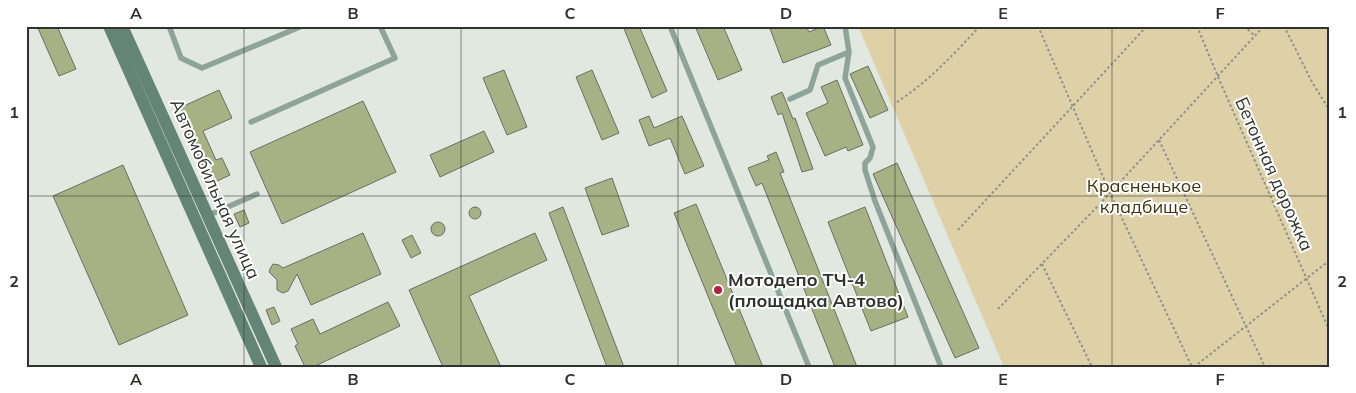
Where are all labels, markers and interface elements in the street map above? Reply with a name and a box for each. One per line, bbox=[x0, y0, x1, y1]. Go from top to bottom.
text: A bbox=[130, 3, 142, 23]
text: B bbox=[347, 3, 359, 23]
text: C bbox=[565, 3, 576, 23]
text: D bbox=[780, 3, 792, 23]
text: E bbox=[998, 3, 1008, 23]
text: F bbox=[1215, 3, 1225, 23]
street label: Бетонная дорожка bbox=[1230, 93, 1319, 254]
street label: Автомобильная улица bbox=[165, 95, 266, 283]
text: 1 bbox=[9, 102, 19, 122]
text: 1 bbox=[1337, 102, 1347, 122]
park label: Красненькое кладбище bbox=[1087, 174, 1201, 218]
place label: Мотодепо ТЧ-4 (площадка Автово) bbox=[728, 268, 904, 312]
text: 2 bbox=[9, 271, 19, 291]
text: 2 bbox=[1337, 271, 1347, 291]
marker: Мотодепо ТЧ-4 (площадка Автово) bbox=[712, 284, 724, 296]
text: A bbox=[130, 369, 142, 389]
text: B bbox=[347, 369, 359, 389]
text: C bbox=[565, 369, 576, 389]
text: D bbox=[780, 369, 792, 389]
text: E bbox=[998, 369, 1008, 389]
text: F bbox=[1215, 369, 1225, 389]

